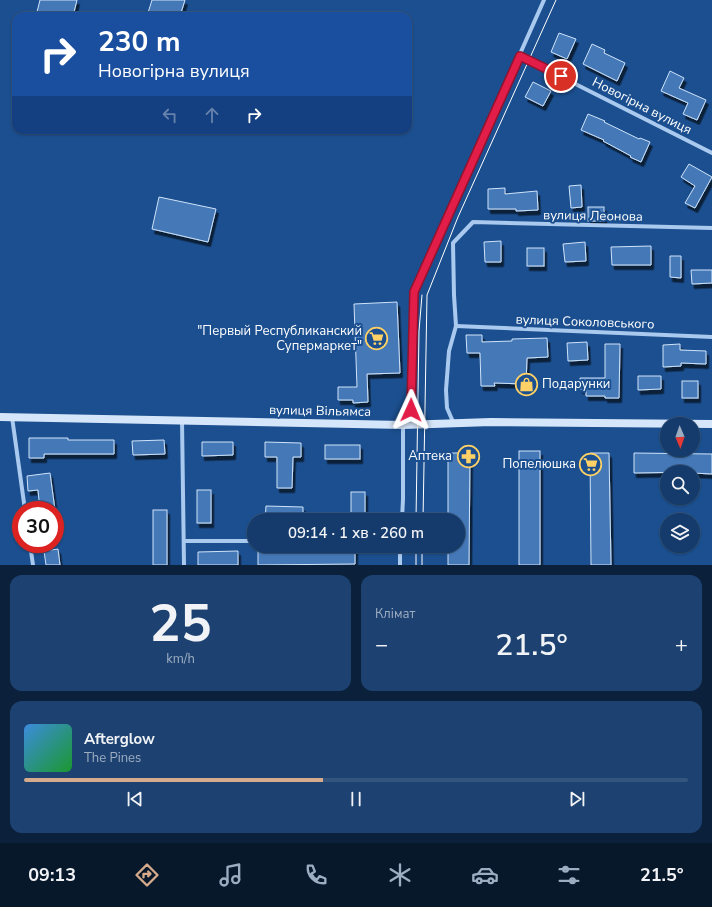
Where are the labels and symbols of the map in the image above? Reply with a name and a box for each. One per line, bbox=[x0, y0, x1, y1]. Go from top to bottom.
pin bbox=[544, 59, 578, 93]
street label: Новогірна вулиця bbox=[589, 73, 695, 139]
street label: вулиця Леонова bbox=[543, 206, 643, 226]
street label: вулиця Соколовського bbox=[515, 311, 655, 333]
place label: "Первый Республиканский Супермаркет" bbox=[197, 322, 362, 355]
supermarket icon: "Первый Республиканский Супермаркет" bbox=[364, 325, 390, 351]
shop icon: Подарунки bbox=[513, 371, 539, 397]
place label: Подарунки bbox=[542, 375, 610, 393]
position arrow bbox=[390, 389, 432, 431]
street label: вулиця Вільямса bbox=[269, 401, 371, 421]
north arrow bbox=[660, 417, 700, 457]
pharmacy icon: Аптека bbox=[455, 443, 481, 469]
place label: Аптека bbox=[408, 447, 452, 465]
supermarket icon: Попелюшка bbox=[578, 451, 604, 477]
place label: Попелюшка bbox=[502, 455, 576, 473]
speed limit sign: 30 bbox=[12, 501, 64, 553]

